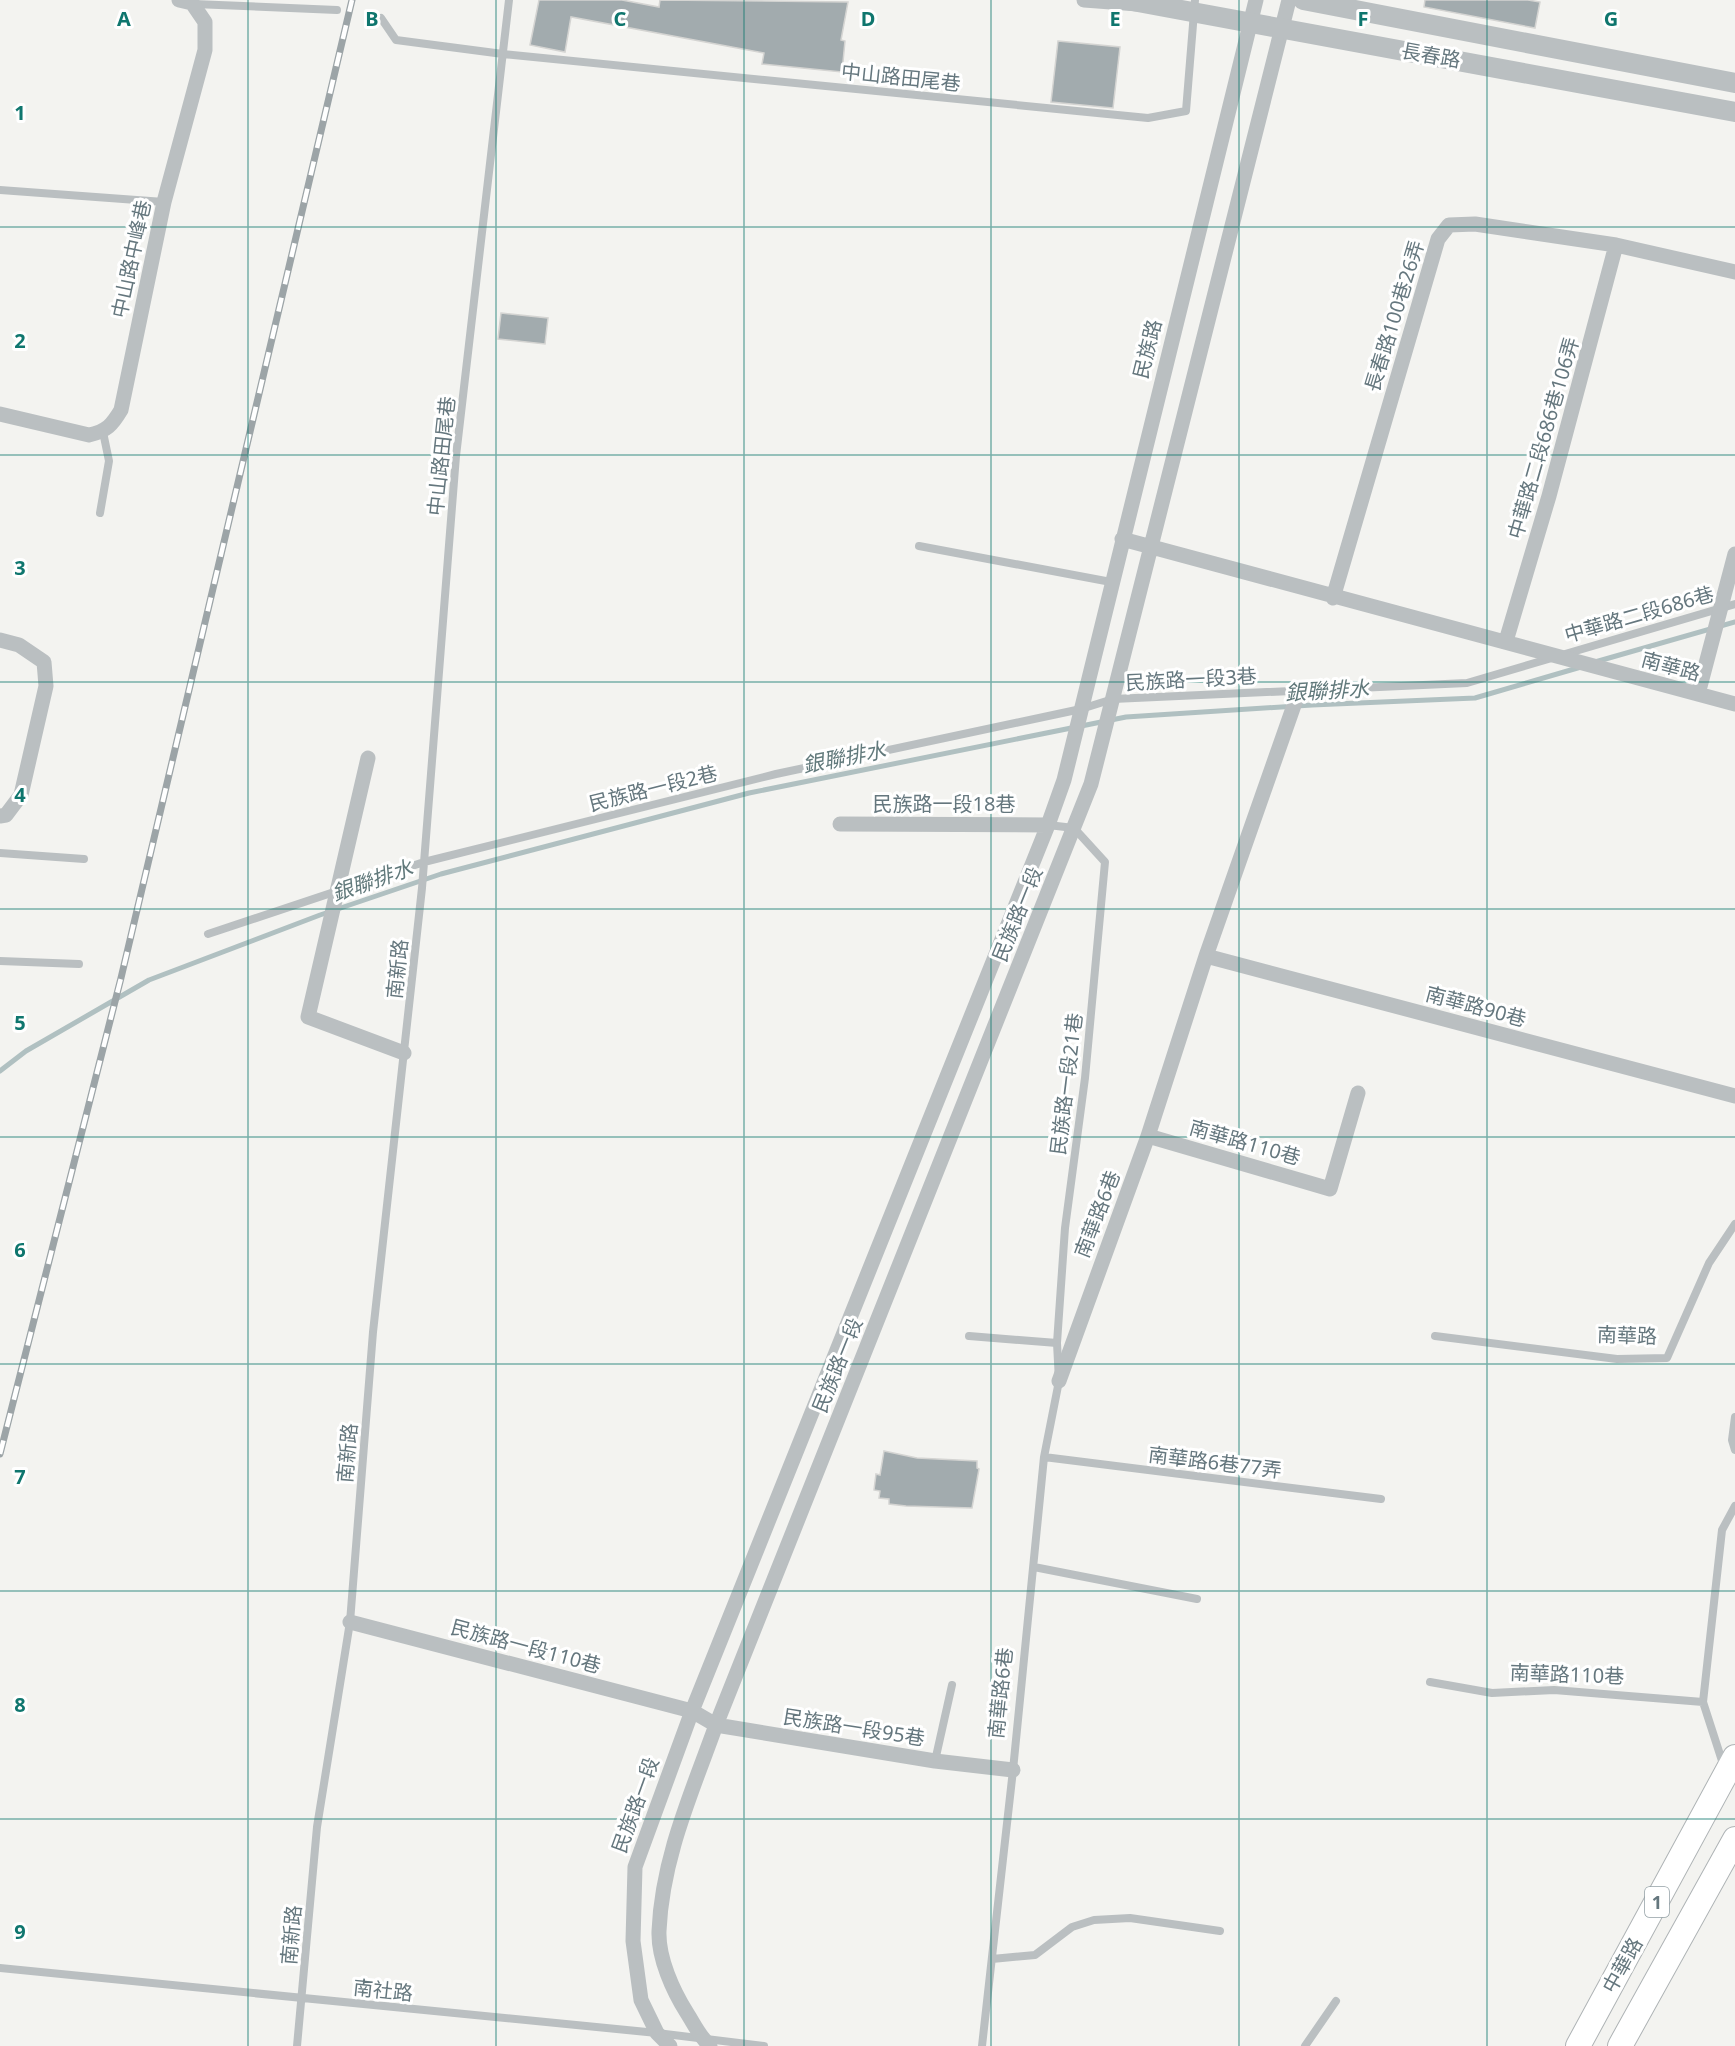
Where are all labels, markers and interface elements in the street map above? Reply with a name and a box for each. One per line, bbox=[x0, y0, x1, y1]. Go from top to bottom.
text: A bbox=[117, 5, 131, 32]
text: B bbox=[365, 5, 379, 32]
text: C bbox=[614, 5, 627, 32]
text: D bbox=[861, 5, 875, 32]
text: E bbox=[1109, 5, 1121, 32]
text: F bbox=[1358, 5, 1368, 32]
text: G bbox=[1604, 5, 1618, 32]
street label: 長春路 bbox=[1399, 36, 1463, 74]
street label: 中山路田尾巷 bbox=[840, 57, 962, 97]
text: 1 bbox=[14, 99, 26, 126]
street label: 中山路中峰巷 bbox=[105, 198, 157, 320]
street label: 長春路100巷26弄 bbox=[1358, 237, 1430, 395]
street label: 民族路 bbox=[1127, 317, 1167, 381]
text: 2 bbox=[14, 327, 26, 354]
street label: 中華路二段686巷106弄 bbox=[1501, 334, 1585, 542]
street label: 中山路田尾巷 bbox=[421, 395, 461, 517]
text: 3 bbox=[14, 554, 26, 581]
street label: 中華路二段686巷 bbox=[1561, 580, 1717, 648]
street label: 南華路 bbox=[1639, 645, 1703, 687]
street label: 民族路一段3巷 bbox=[1125, 662, 1257, 696]
water label: 銀聯排水 bbox=[1284, 674, 1371, 706]
water label: 銀聯排水 bbox=[800, 735, 889, 779]
street label: 民族路一段2巷 bbox=[586, 759, 720, 817]
text: 4 bbox=[14, 781, 26, 808]
street label: 民族路一段18巷 bbox=[873, 790, 1015, 817]
water label: 銀聯排水 bbox=[328, 853, 417, 907]
street label: 民族路一段 bbox=[986, 863, 1048, 965]
street label: 南新路 bbox=[380, 938, 414, 1000]
street label: 南華路90巷 bbox=[1423, 980, 1529, 1032]
text: 5 bbox=[14, 1009, 26, 1036]
street label: 民族路一段21巷 bbox=[1044, 1011, 1088, 1157]
street label: 南華路110巷 bbox=[1186, 1113, 1304, 1171]
street label: 南華路6巷 bbox=[1068, 1166, 1126, 1262]
text: 6 bbox=[14, 1236, 26, 1263]
street label: 民族路一段 bbox=[806, 1314, 868, 1416]
street label: 南華路 bbox=[1597, 1320, 1657, 1350]
street label: 南新路 bbox=[331, 1422, 363, 1484]
street label: 南華路6巷77弄 bbox=[1147, 1440, 1283, 1484]
text: 7 bbox=[14, 1463, 26, 1490]
street label: 民族路一段110巷 bbox=[448, 1613, 604, 1679]
street label: 南華路6巷 bbox=[982, 1646, 1018, 1740]
street label: 南華路110巷 bbox=[1509, 1659, 1625, 1689]
text: 8 bbox=[14, 1691, 26, 1718]
street label: 民族路一段95巷 bbox=[781, 1702, 927, 1752]
street label: 民族路一段 bbox=[605, 1753, 665, 1857]
road number: 1 bbox=[1645, 1887, 1669, 1917]
street label: 南新路 bbox=[275, 1904, 307, 1966]
text: 9 bbox=[14, 1918, 26, 1945]
street label: 中華路 bbox=[1596, 1932, 1648, 1998]
street label: 南社路 bbox=[352, 1973, 414, 2007]

